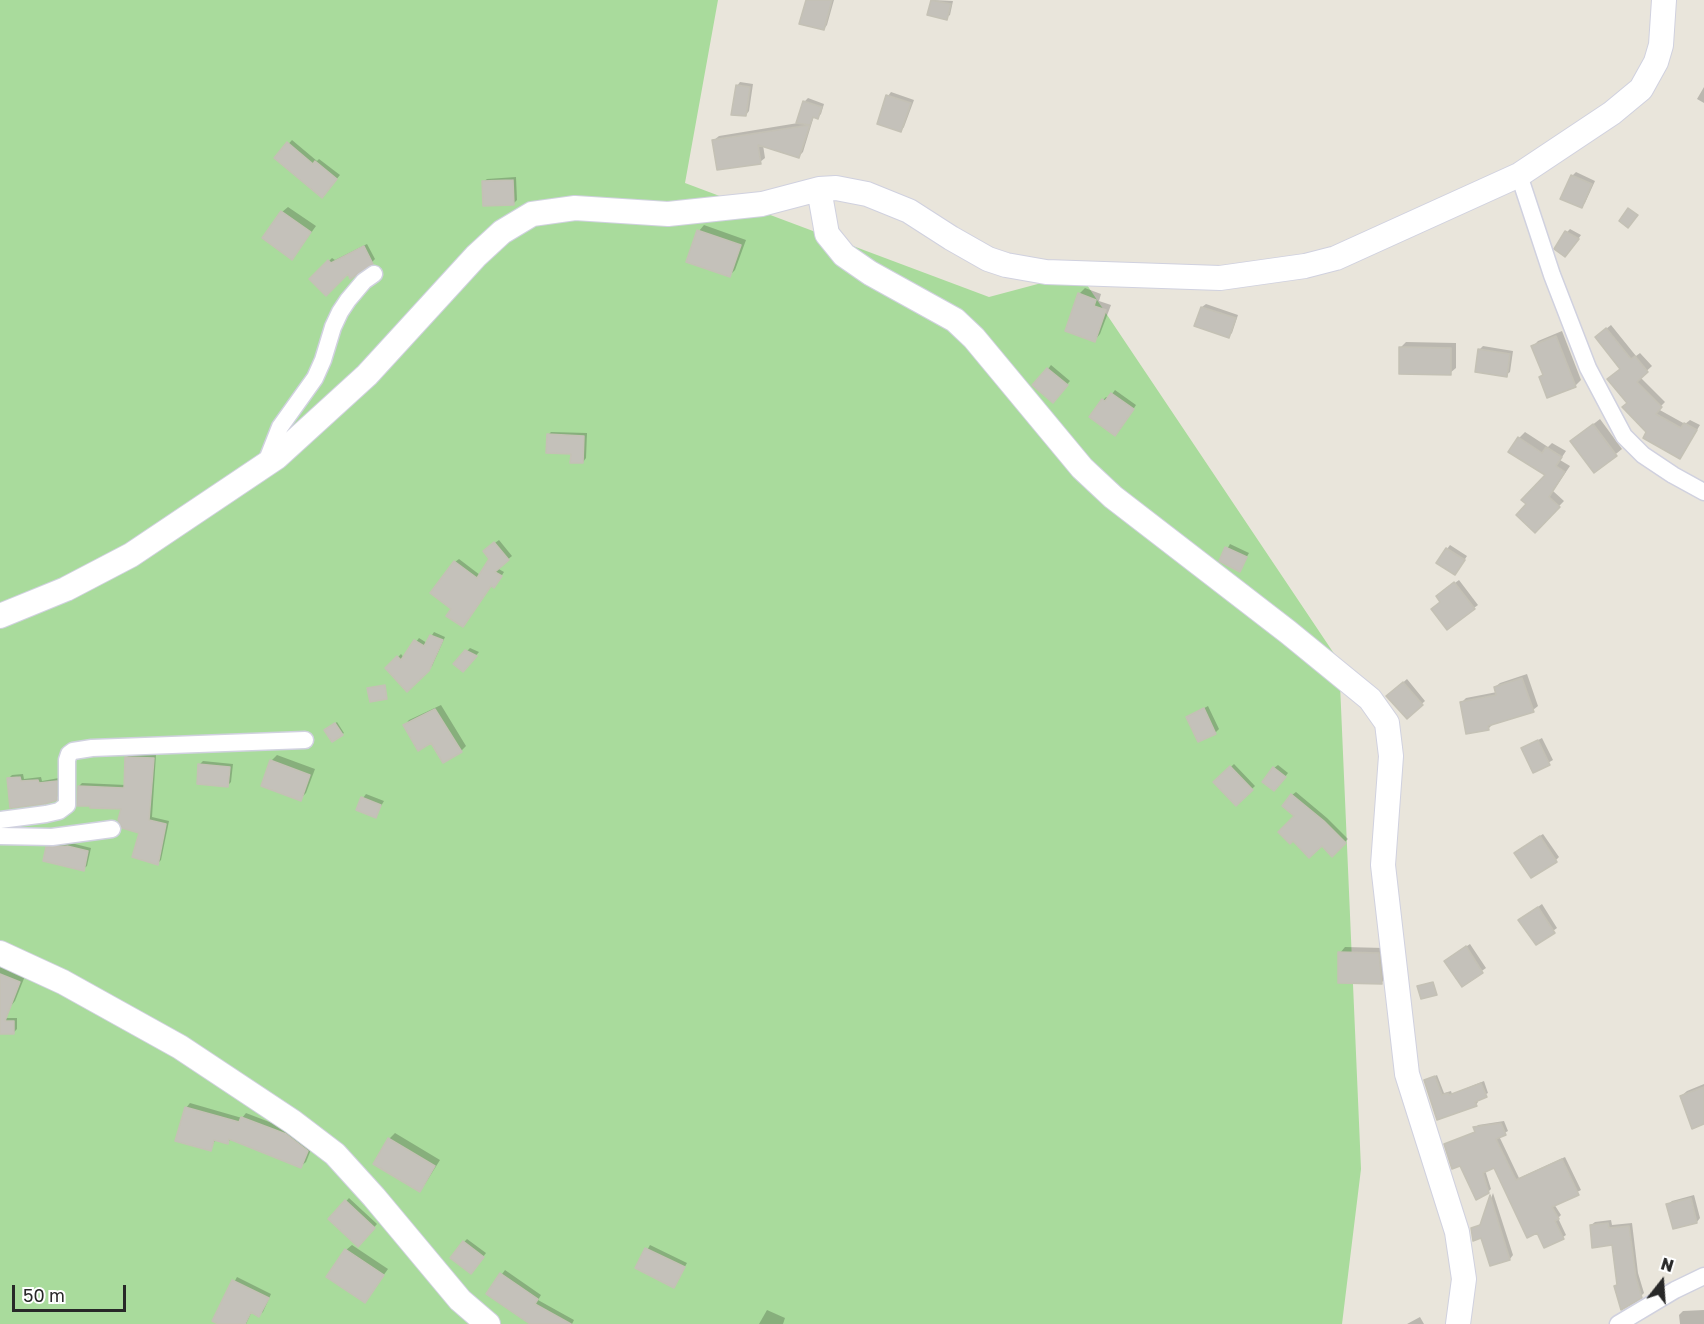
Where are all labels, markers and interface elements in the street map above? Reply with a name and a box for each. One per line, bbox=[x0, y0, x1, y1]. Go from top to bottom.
north arrow bbox=[1632, 1252, 1692, 1312]
text: N bbox=[1659, 1253, 1676, 1276]
scale bar bbox=[15, 1273, 129, 1311]
text: 50 m bbox=[23, 1284, 65, 1306]

